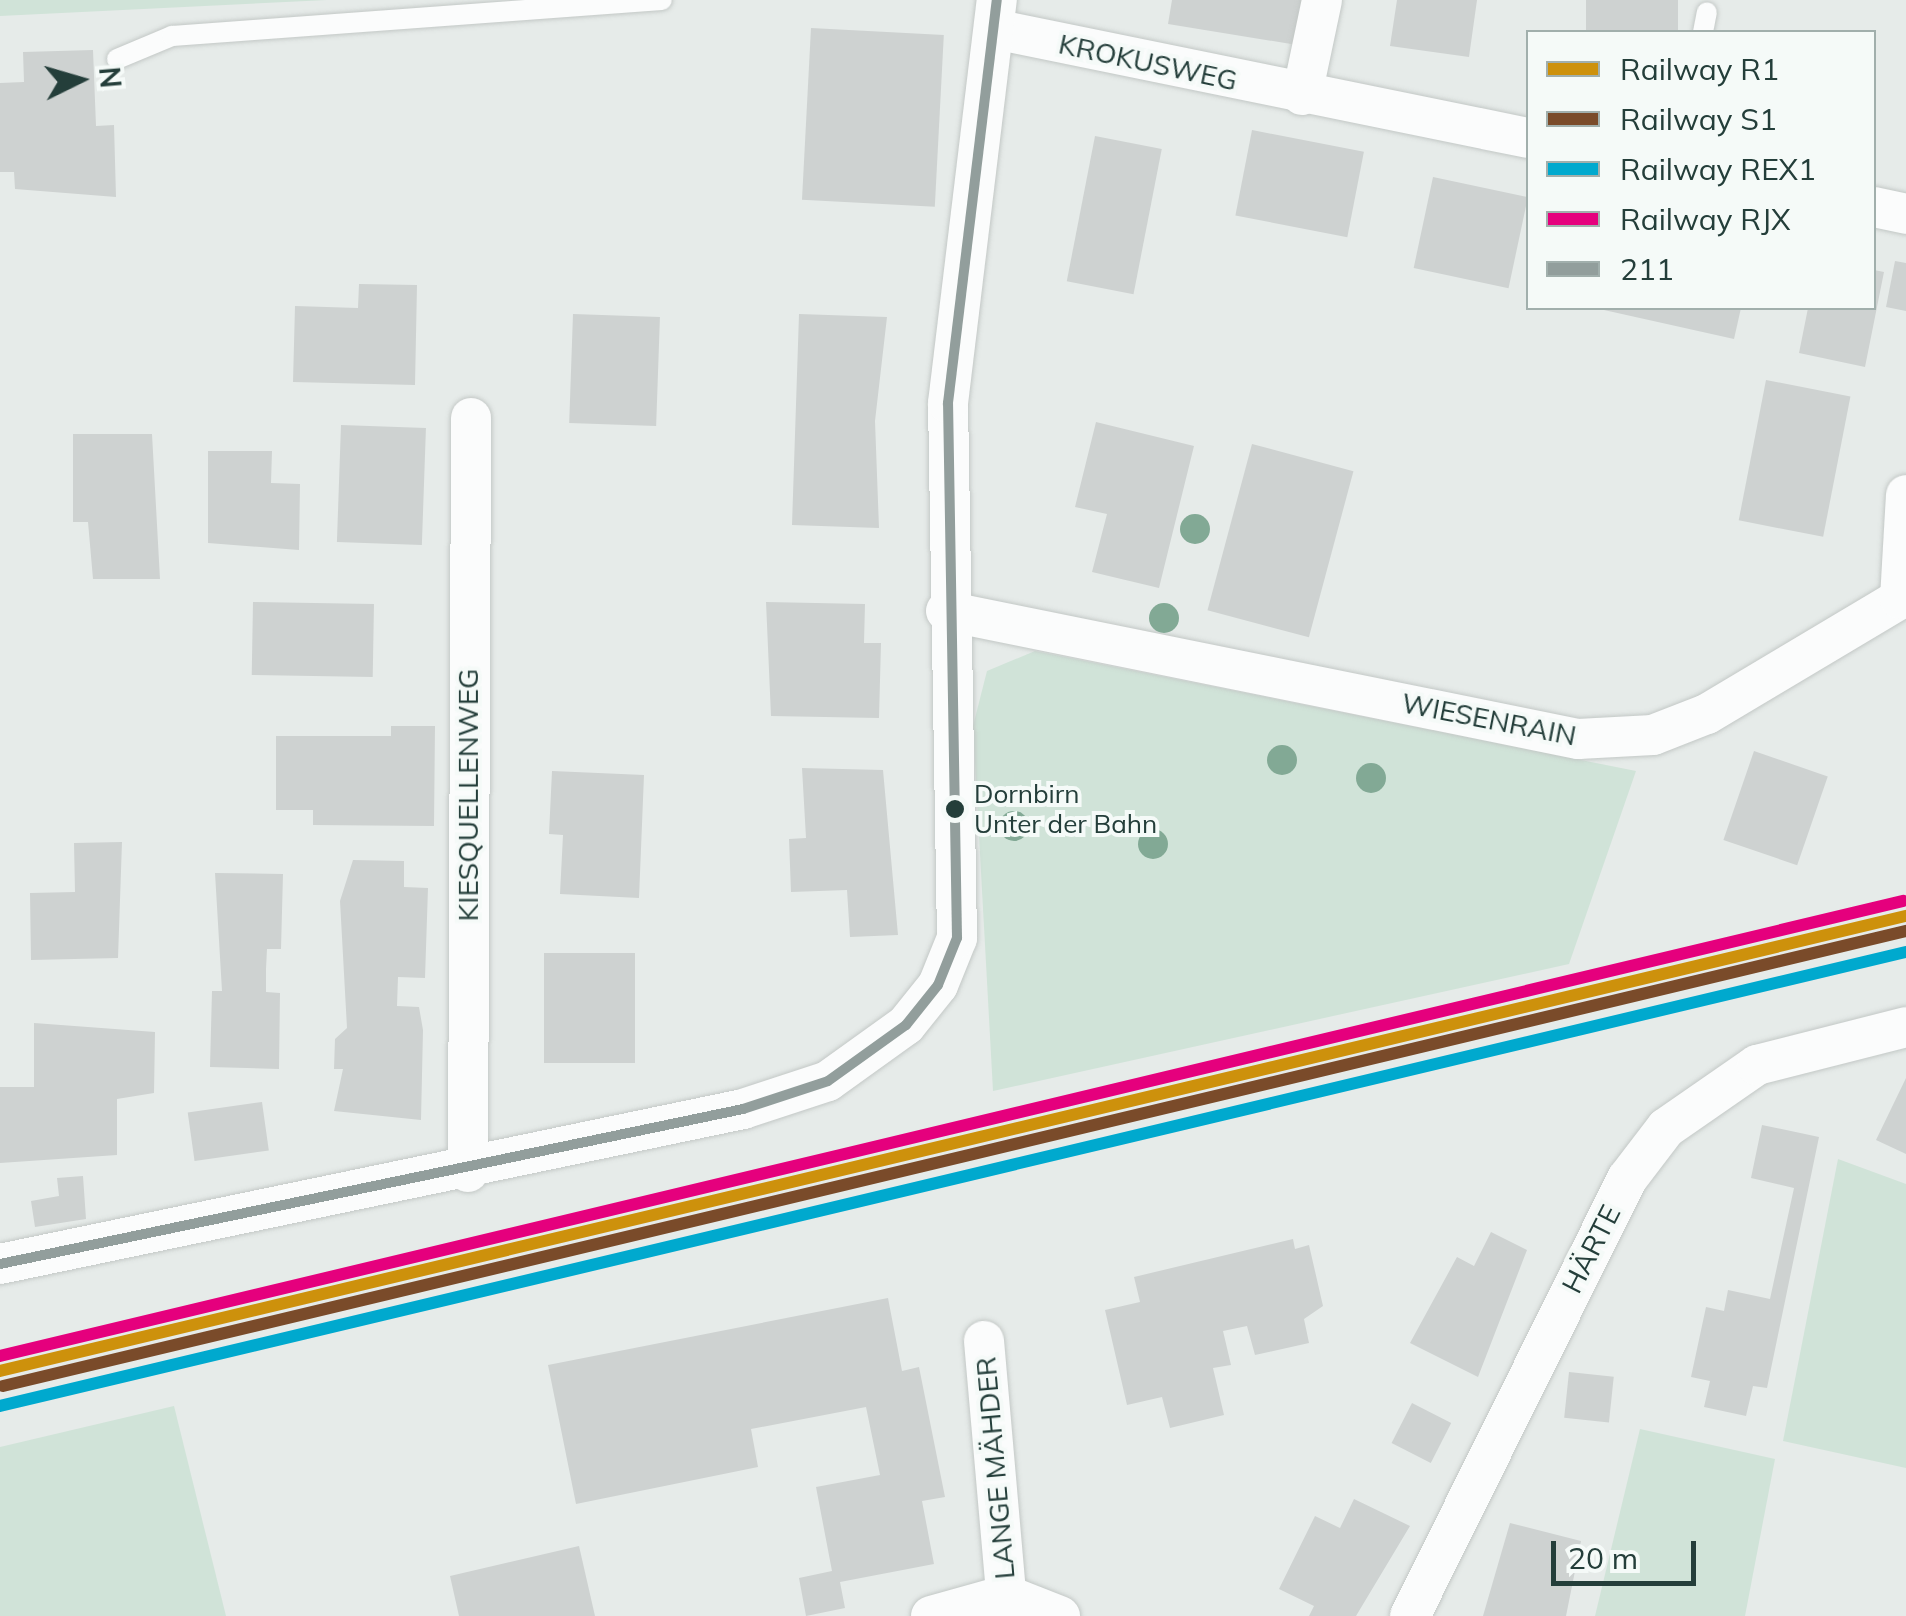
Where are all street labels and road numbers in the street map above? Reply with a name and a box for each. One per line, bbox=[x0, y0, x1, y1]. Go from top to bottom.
street label: KROKUSWEG bbox=[1056, 27, 1240, 97]
street label: KIESQUELLENWEG bbox=[451, 668, 485, 922]
street label: WIESENRAIN bbox=[1399, 686, 1579, 752]
street label: HÄRTE bbox=[1555, 1199, 1627, 1299]
street label: LANGE MÄHDER bbox=[969, 1355, 1021, 1581]

